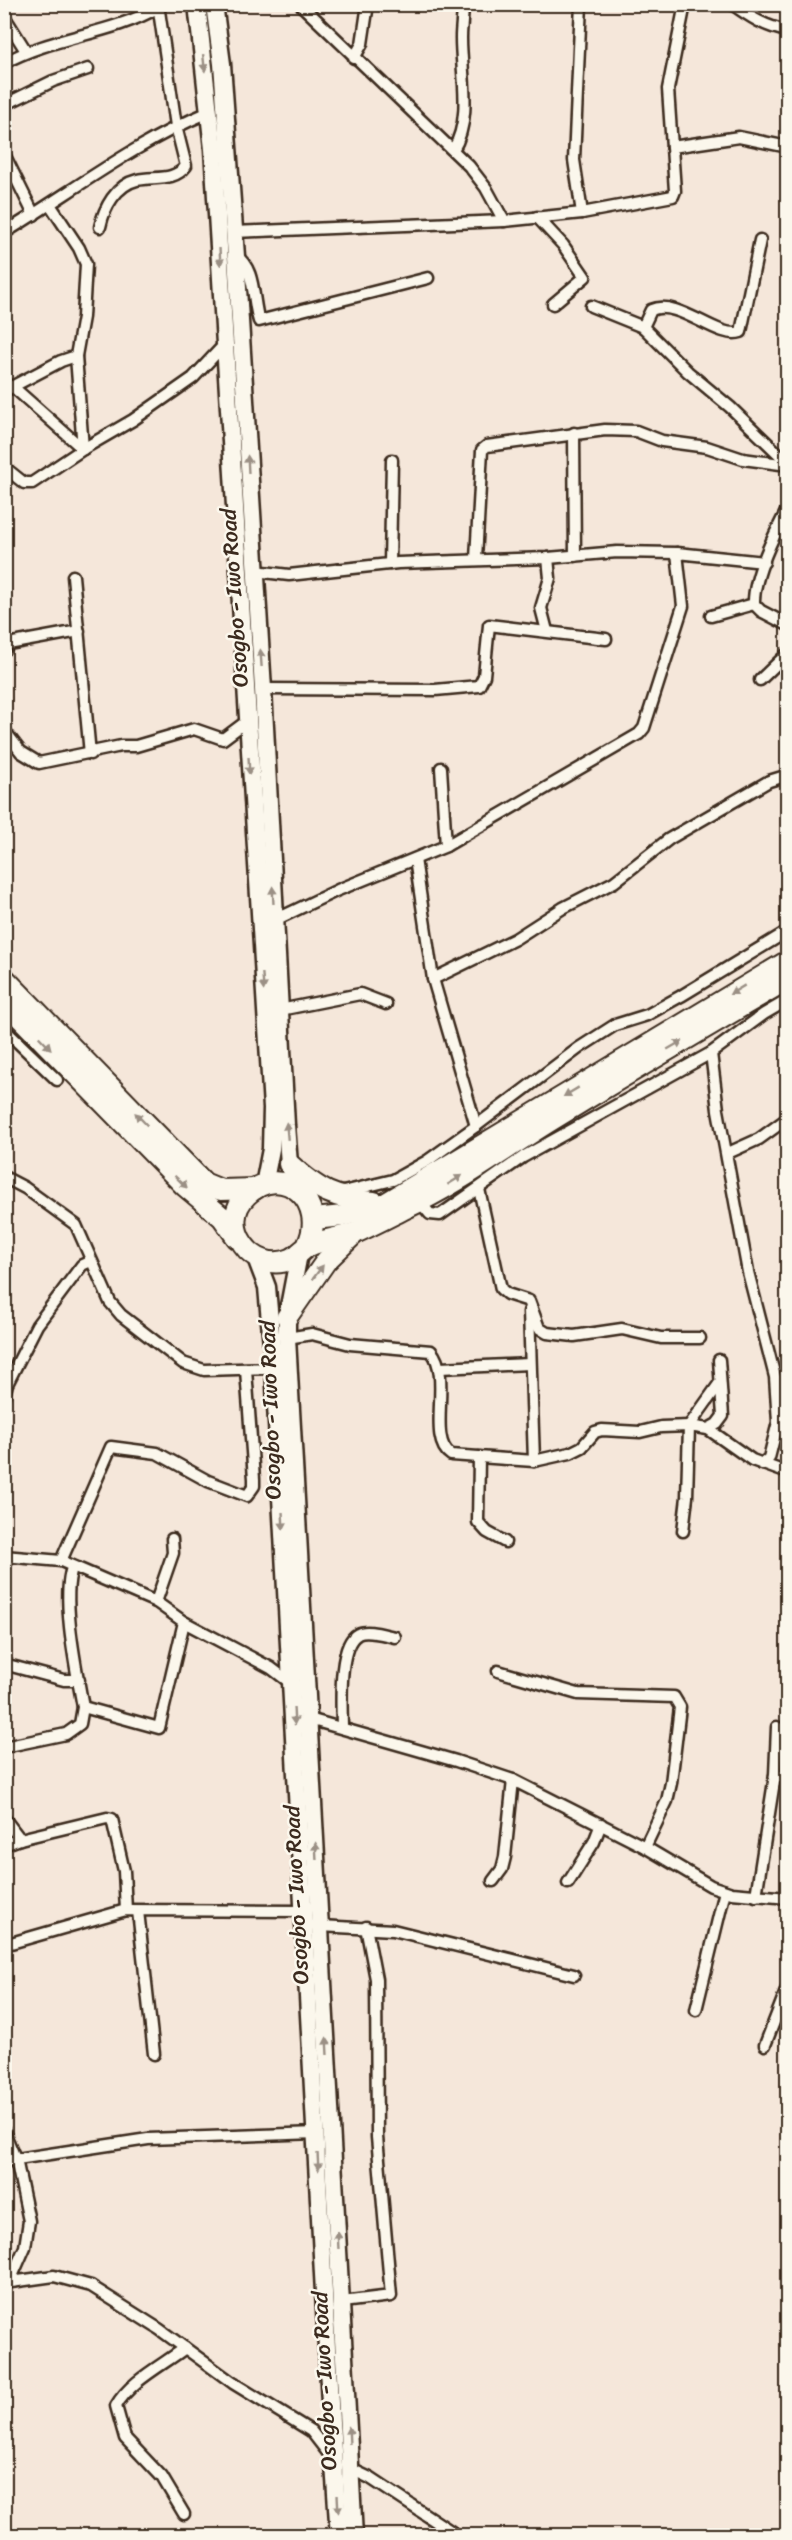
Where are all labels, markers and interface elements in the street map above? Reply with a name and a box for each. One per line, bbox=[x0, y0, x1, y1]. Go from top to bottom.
one-way arrow bbox=[199, 53, 209, 72]
one-way arrow bbox=[215, 247, 224, 266]
one-way arrow bbox=[243, 454, 253, 473]
street label: Osogbo - Iwo Road bbox=[208, 506, 260, 689]
one-way arrow bbox=[256, 649, 266, 668]
one-way arrow bbox=[245, 757, 254, 776]
one-way arrow bbox=[269, 885, 278, 904]
one-way arrow bbox=[258, 972, 268, 991]
one-way arrow bbox=[729, 984, 745, 995]
one-way arrow bbox=[38, 1035, 52, 1049]
one-way arrow bbox=[667, 1040, 684, 1050]
one-way arrow bbox=[563, 1086, 579, 1097]
one-way arrow bbox=[134, 1111, 148, 1126]
one-way arrow bbox=[282, 1122, 291, 1141]
one-way arrow bbox=[447, 1174, 463, 1185]
one-way arrow bbox=[174, 1175, 188, 1189]
one-way arrow bbox=[312, 1264, 324, 1280]
street label: Osogbo - Iwo Road bbox=[247, 1319, 293, 1500]
one-way arrow bbox=[278, 1512, 288, 1531]
one-way arrow bbox=[289, 1707, 298, 1726]
street label: Osogbo - Iwo Road bbox=[272, 1803, 320, 1985]
one-way arrow bbox=[312, 1842, 321, 1861]
one-way arrow bbox=[323, 2036, 332, 2055]
one-way arrow bbox=[313, 2153, 323, 2172]
one-way arrow bbox=[334, 2231, 343, 2250]
street label: Osogbo - Iwo Road bbox=[300, 2289, 348, 2471]
one-way arrow bbox=[345, 2426, 354, 2445]
one-way arrow bbox=[333, 2494, 342, 2513]

